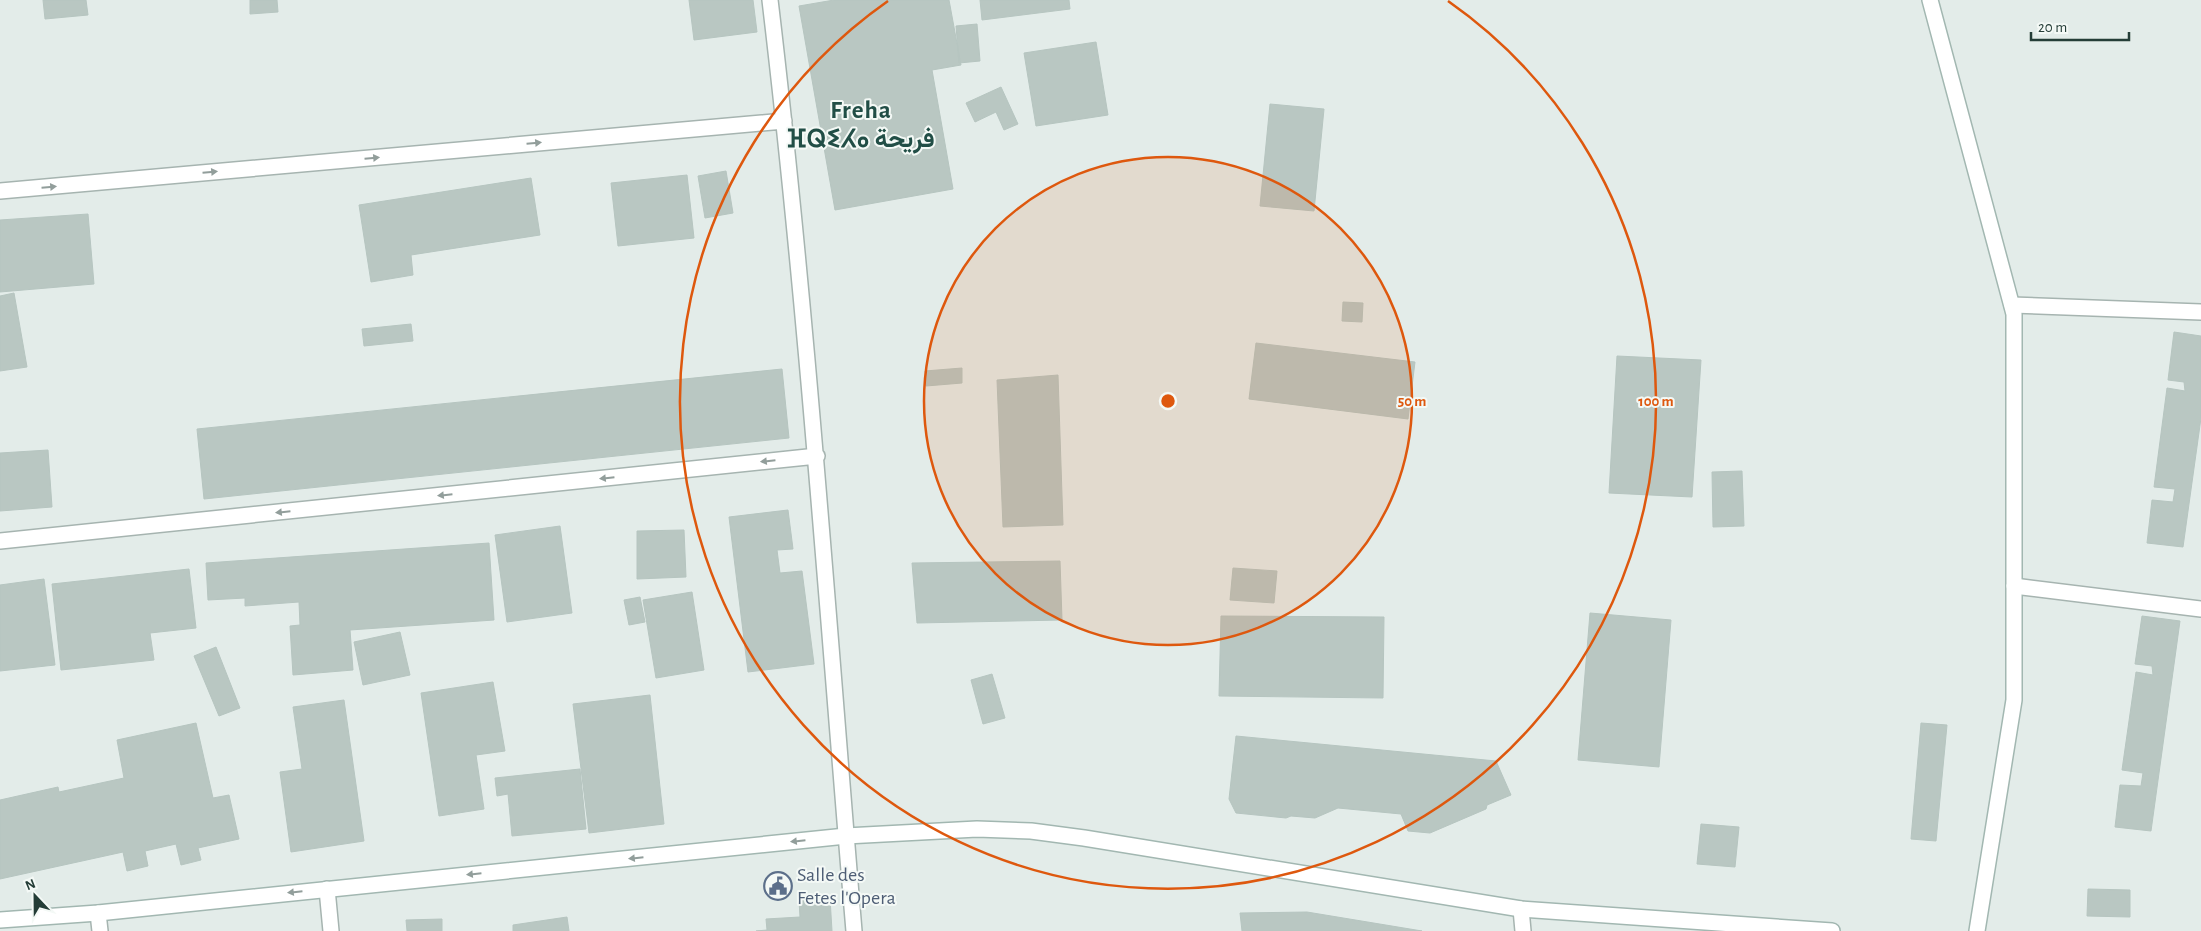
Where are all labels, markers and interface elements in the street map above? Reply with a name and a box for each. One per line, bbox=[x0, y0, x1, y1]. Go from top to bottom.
scale bar bbox=[2031, 10, 2128, 42]
text: 20 m bbox=[2038, 20, 2067, 35]
district label: Freha ⴼⵕⵉⵃⴰ فريحة bbox=[787, 98, 935, 154]
one-way arrow bbox=[526, 139, 542, 147]
one-way arrow bbox=[365, 153, 381, 161]
one-way arrow bbox=[203, 168, 219, 176]
one-way arrow bbox=[41, 182, 57, 190]
centre of rings bbox=[1159, 392, 1177, 410]
text: 50 m bbox=[1398, 394, 1426, 409]
text: 100 m bbox=[1638, 394, 1674, 409]
one-way arrow bbox=[760, 457, 776, 465]
one-way arrow bbox=[598, 474, 614, 482]
one-way arrow bbox=[437, 491, 453, 499]
one-way arrow bbox=[275, 508, 291, 516]
one-way arrow bbox=[790, 837, 806, 845]
one-way arrow bbox=[628, 854, 644, 862]
place label: Salle des Fetes l'Opera bbox=[797, 865, 896, 908]
one-way arrow bbox=[466, 870, 482, 878]
north arrow bbox=[10, 871, 60, 921]
public building icon: Salle des Fetes l'Opera bbox=[763, 871, 793, 901]
text: N bbox=[23, 877, 38, 893]
one-way arrow bbox=[287, 889, 303, 897]

